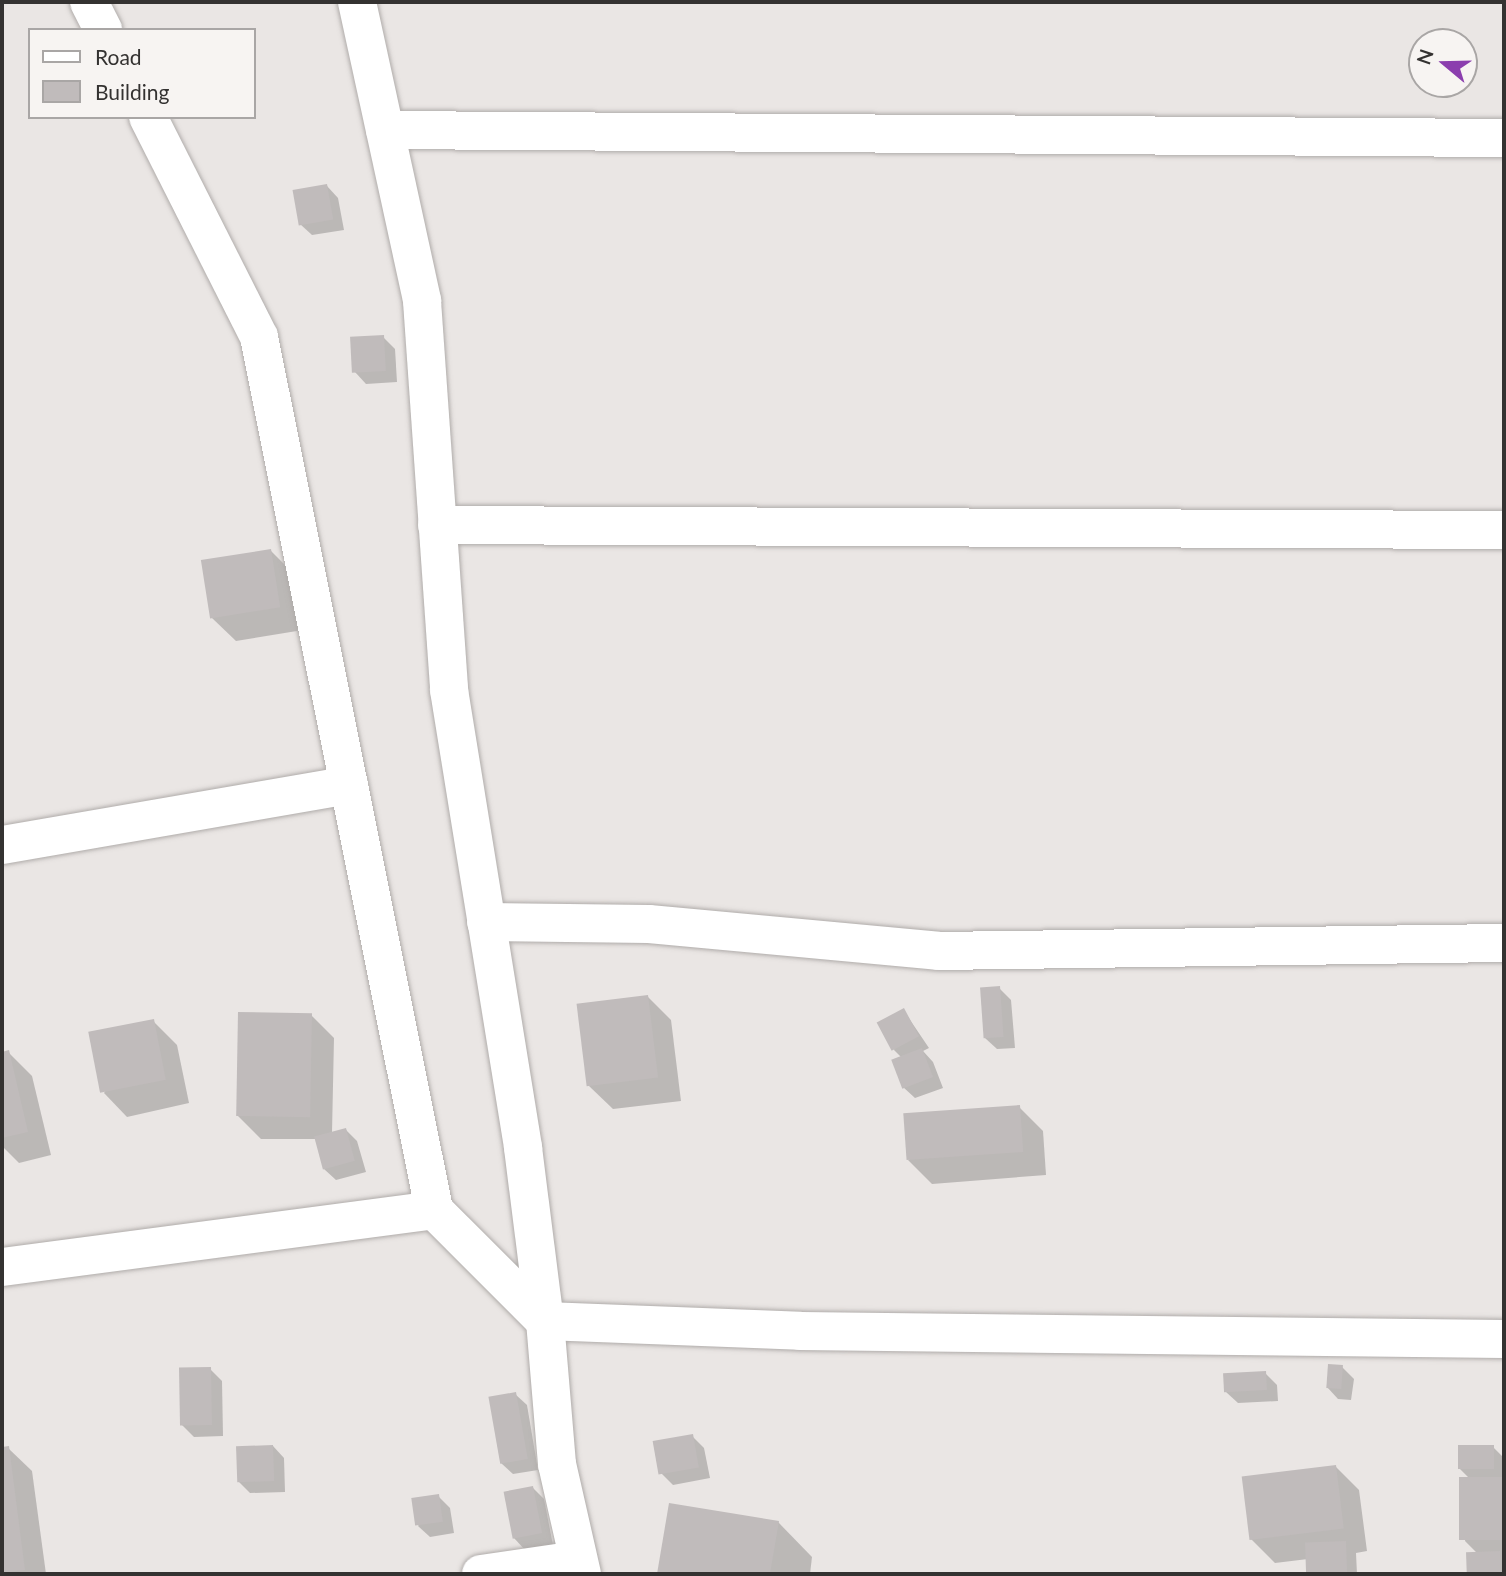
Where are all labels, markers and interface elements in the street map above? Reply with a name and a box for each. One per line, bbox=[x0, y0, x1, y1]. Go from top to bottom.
legend bbox=[28, 28, 256, 119]
north arrow bbox=[1408, 28, 1478, 98]
text: Road bbox=[95, 44, 142, 69]
text: N bbox=[1411, 46, 1438, 67]
text: Building bbox=[95, 79, 170, 104]

